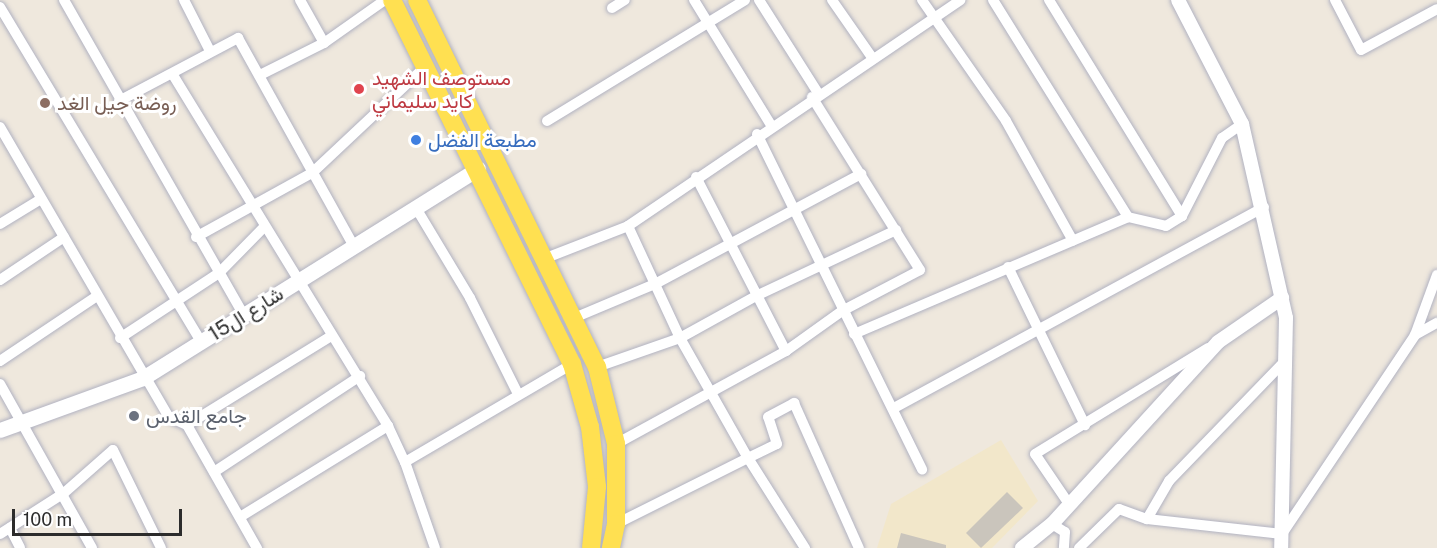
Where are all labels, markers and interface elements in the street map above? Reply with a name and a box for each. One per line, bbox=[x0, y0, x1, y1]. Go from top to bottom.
place label: مستوصف الشهيد كايد سليماني bbox=[372, 66, 511, 113]
marker: مستوصف الشهيد كايد سليماني bbox=[350, 80, 368, 98]
place label: روضة جيل الغد bbox=[57, 91, 176, 115]
marker: روضة جيل الغد bbox=[38, 96, 52, 110]
place label: مطبعة الفضل bbox=[428, 128, 537, 152]
marker: مطبعة الفضل bbox=[409, 133, 423, 147]
street label: شارع ال15 bbox=[204, 282, 288, 346]
place label: جامع القدس bbox=[146, 404, 247, 428]
marker: جامع القدس bbox=[127, 409, 141, 423]
scale bar bbox=[15, 497, 184, 535]
text: 100 m bbox=[23, 509, 72, 530]

